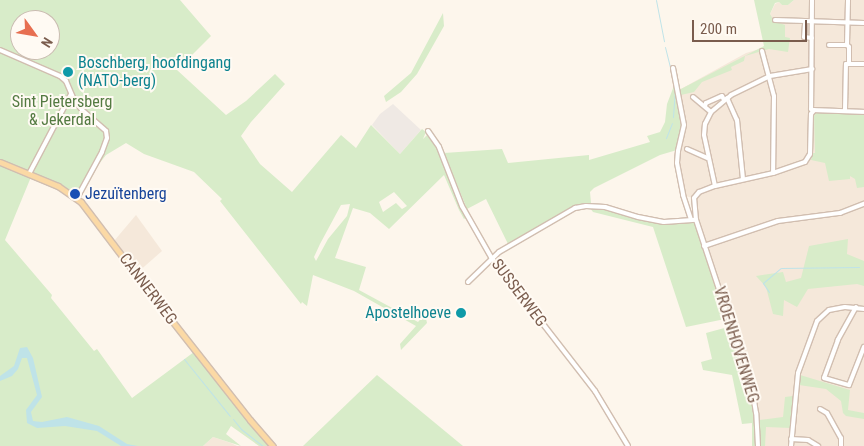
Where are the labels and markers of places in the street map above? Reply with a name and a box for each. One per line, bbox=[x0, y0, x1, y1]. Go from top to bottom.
place label: Boschberg, hoofdingang (NATO-berg) bbox=[78, 53, 231, 91]
marker: Boschberg, hoofdingang (NATO-berg) bbox=[62, 66, 74, 78]
place label: Jezuïtenberg bbox=[85, 184, 167, 204]
marker: Jezuïtenberg bbox=[69, 188, 81, 200]
place label: Apostelhoeve bbox=[365, 303, 451, 323]
marker: Apostelhoeve bbox=[455, 307, 467, 319]

